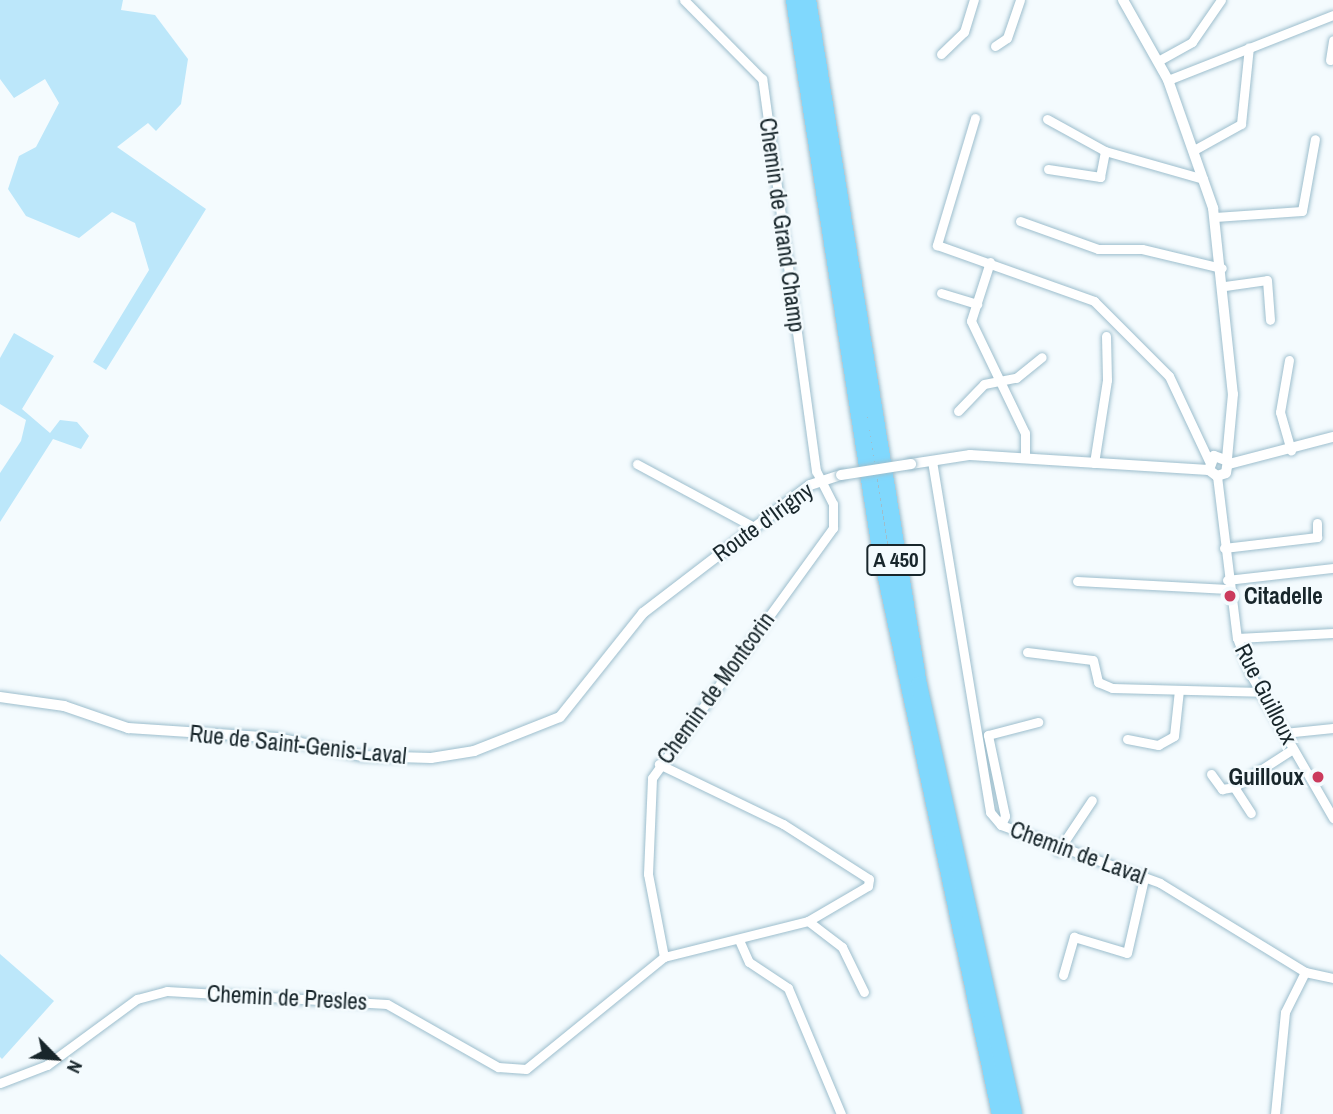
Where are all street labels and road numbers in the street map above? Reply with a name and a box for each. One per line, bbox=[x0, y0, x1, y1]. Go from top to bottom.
street label: Chemin de Grand Champ bbox=[753, 116, 811, 334]
street label: Route d'Irigny bbox=[708, 476, 818, 568]
road number: A 450 bbox=[864, 542, 928, 578]
street label: Chemin de Montcorin bbox=[652, 607, 780, 769]
street label: Rue Guilloux bbox=[1229, 639, 1303, 749]
street label: Rue de Saint-Genis-Laval bbox=[188, 720, 408, 770]
street label: Chemin de Laval bbox=[1006, 816, 1150, 890]
street label: Chemin de Presles bbox=[206, 980, 368, 1016]

